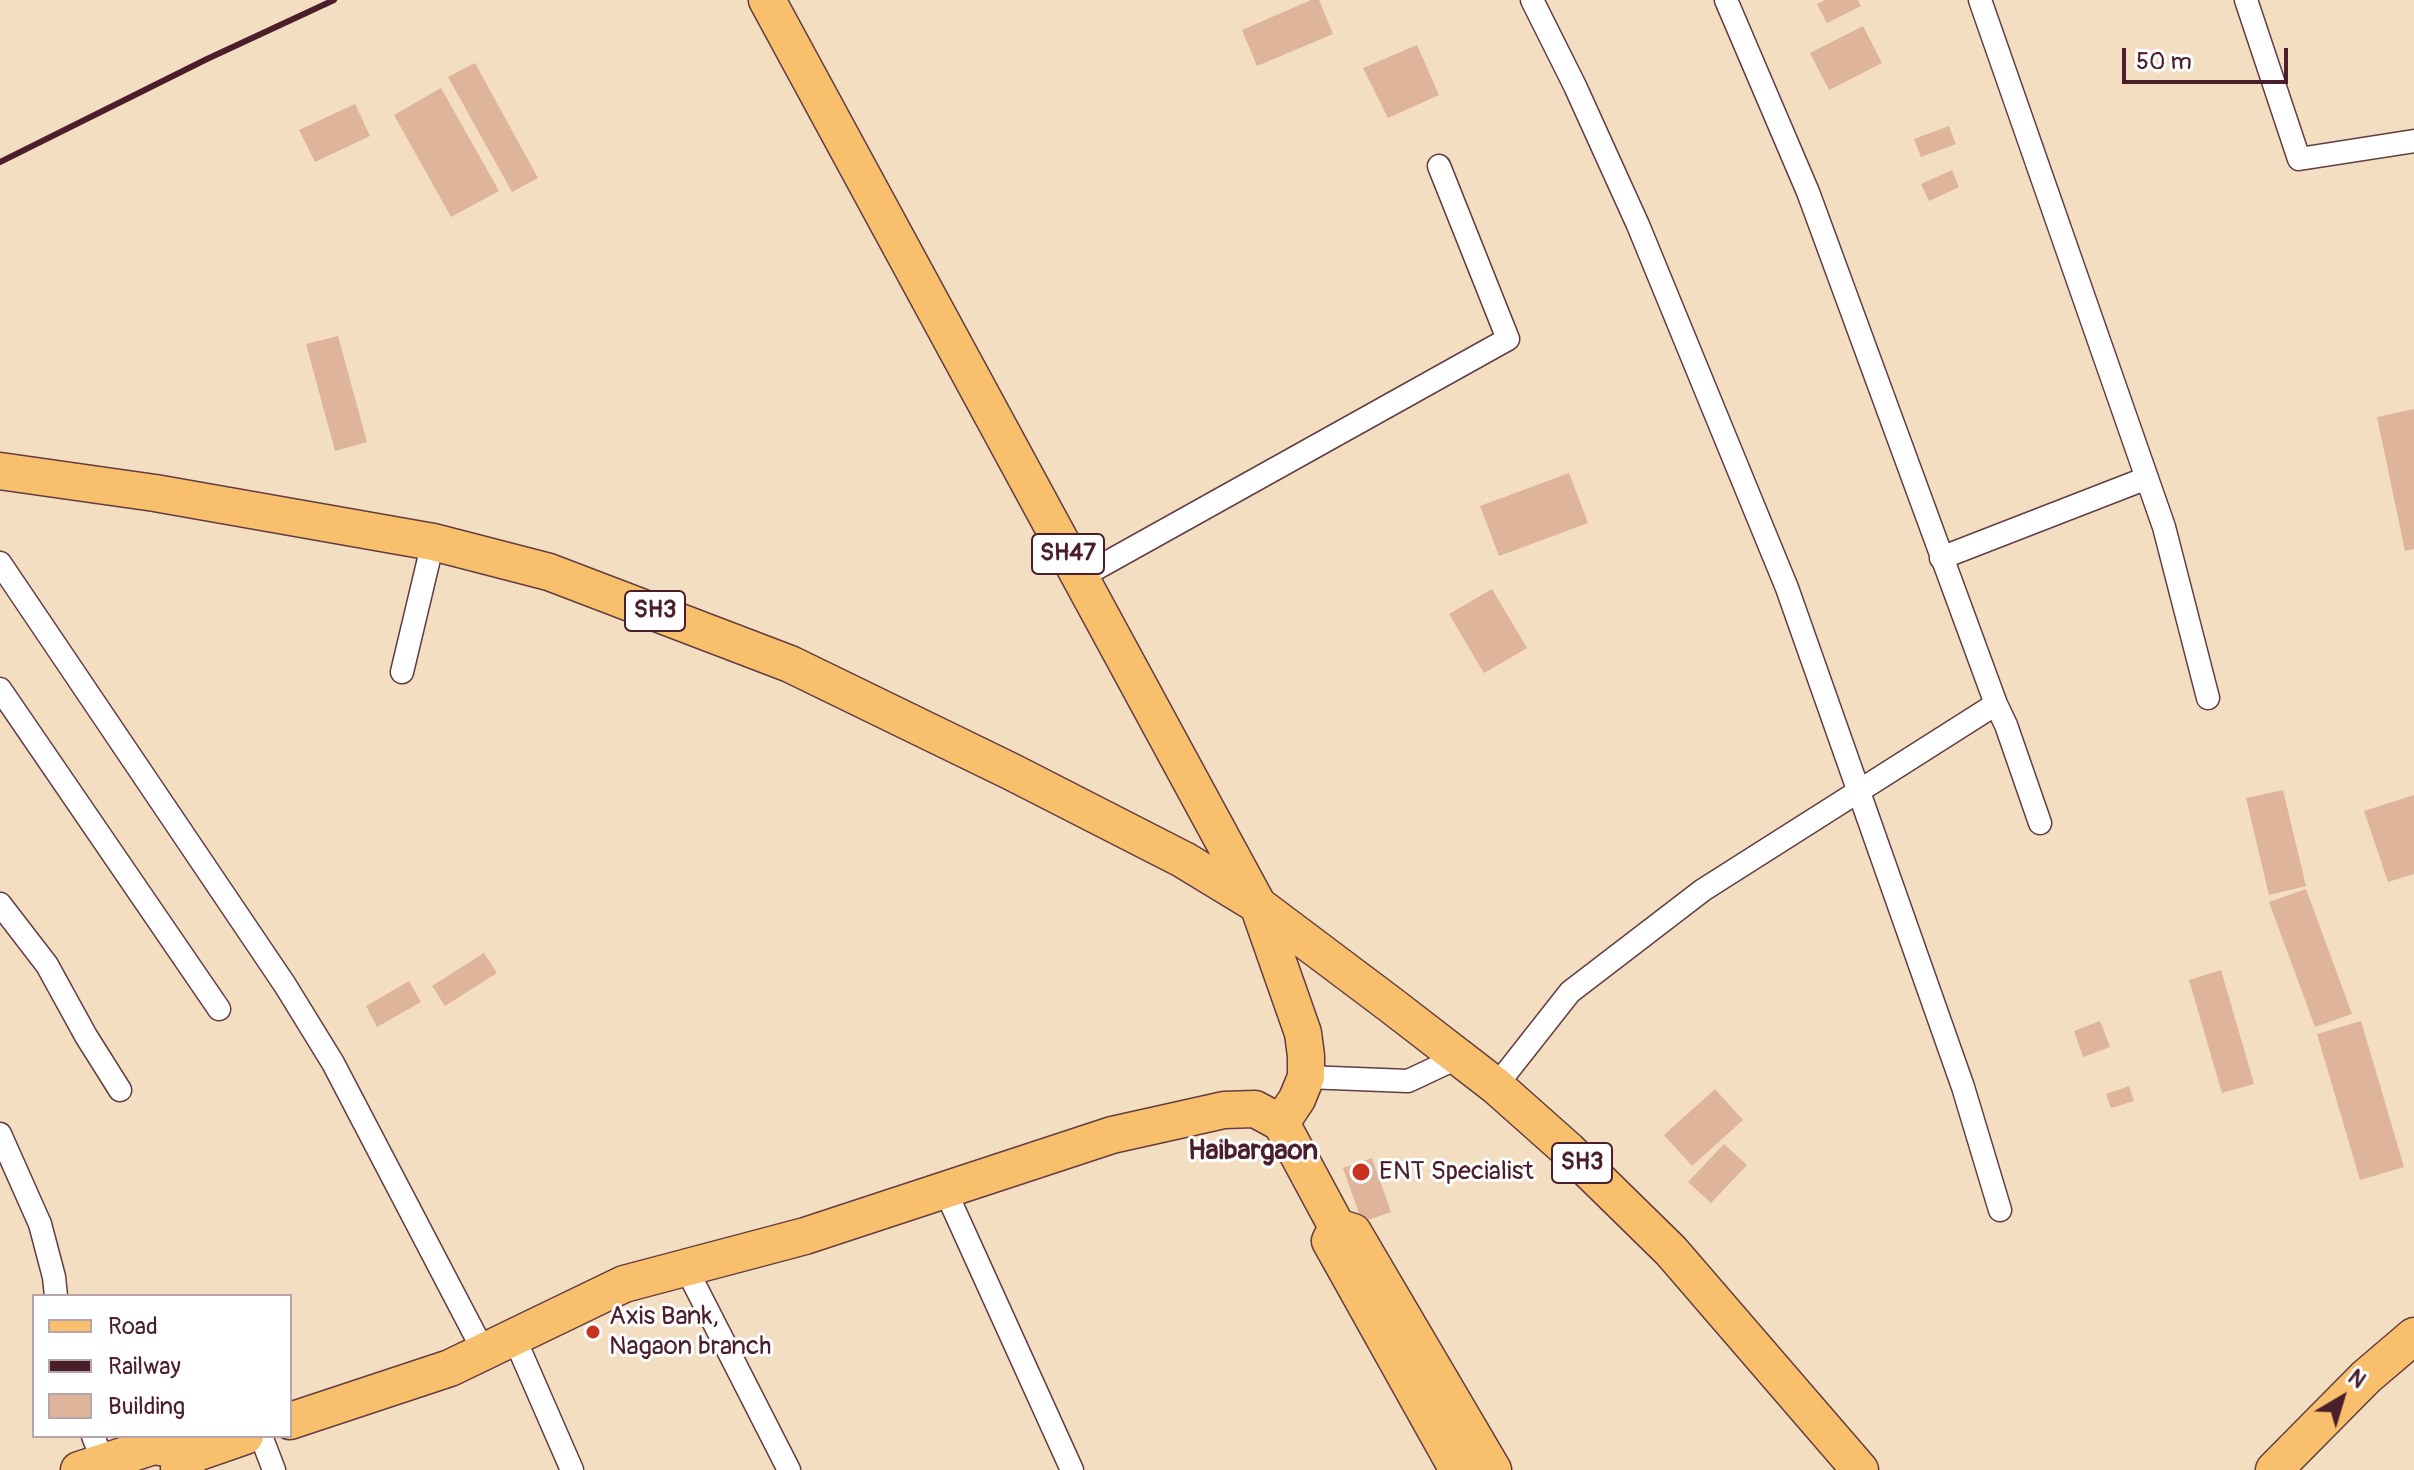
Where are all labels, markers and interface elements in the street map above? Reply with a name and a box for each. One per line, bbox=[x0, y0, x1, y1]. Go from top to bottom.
scale bar bbox=[2126, 32, 2292, 82]
text: 50 m bbox=[2136, 47, 2192, 76]
road number: SH47 bbox=[1032, 534, 1104, 574]
road number: SH3 bbox=[625, 591, 685, 631]
district label: Haibargaon bbox=[1188, 1135, 1318, 1169]
road number: SH3 bbox=[1552, 1143, 1612, 1183]
place label: ENT Specialist bbox=[1379, 1156, 1534, 1188]
marker: ENT Specialist bbox=[1350, 1161, 1372, 1183]
legend bbox=[32, 1294, 292, 1438]
place label: Axis Bank, Nagaon branch bbox=[609, 1301, 771, 1362]
text: Road bbox=[108, 1312, 158, 1341]
marker: Axis Bank, Nagaon branch bbox=[584, 1323, 602, 1341]
text: Railway bbox=[108, 1352, 181, 1381]
north arrow bbox=[2302, 1358, 2382, 1438]
text: N bbox=[2342, 1363, 2371, 1395]
text: Building bbox=[108, 1392, 185, 1421]

